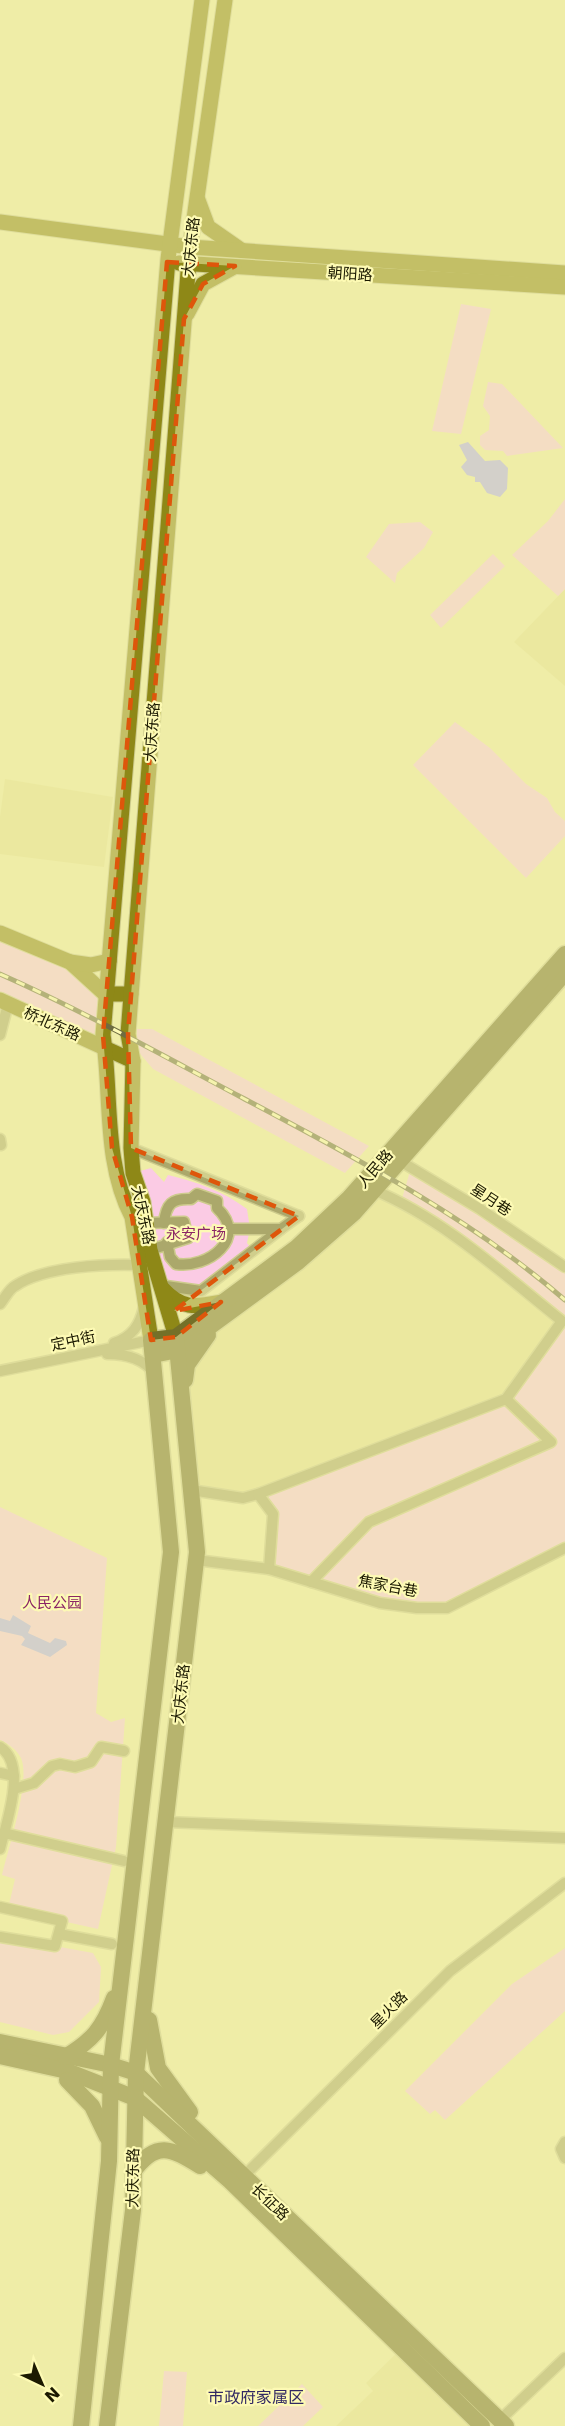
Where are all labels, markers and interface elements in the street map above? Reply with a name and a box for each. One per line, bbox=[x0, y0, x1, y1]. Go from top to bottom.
street label: 大庆东路 bbox=[179, 216, 203, 278]
street label: 朝阳路 bbox=[327, 263, 373, 285]
street label: 大庆东路 bbox=[141, 701, 163, 763]
street label: 桥北东路 bbox=[21, 1004, 83, 1044]
street label: 人民路 bbox=[353, 1146, 397, 1192]
street label: 星月巷 bbox=[467, 1180, 515, 1220]
street label: 大庆东路 bbox=[128, 1184, 158, 1246]
park label: 永安广场 bbox=[166, 1225, 226, 1243]
street label: 定中街 bbox=[49, 1328, 97, 1354]
street label: 焦家台巷 bbox=[357, 1571, 419, 1601]
park label: 人民公园 bbox=[22, 1594, 82, 1612]
street label: 大庆东路 bbox=[169, 1663, 193, 1725]
street label: 星火路 bbox=[367, 1988, 411, 2032]
street label: 大庆东路 bbox=[123, 2148, 143, 2208]
street label: 长征路 bbox=[248, 2180, 292, 2224]
north arrow bbox=[12, 2354, 72, 2414]
text: N bbox=[41, 2383, 63, 2406]
district label: 市政府家属区 bbox=[208, 2388, 304, 2407]

